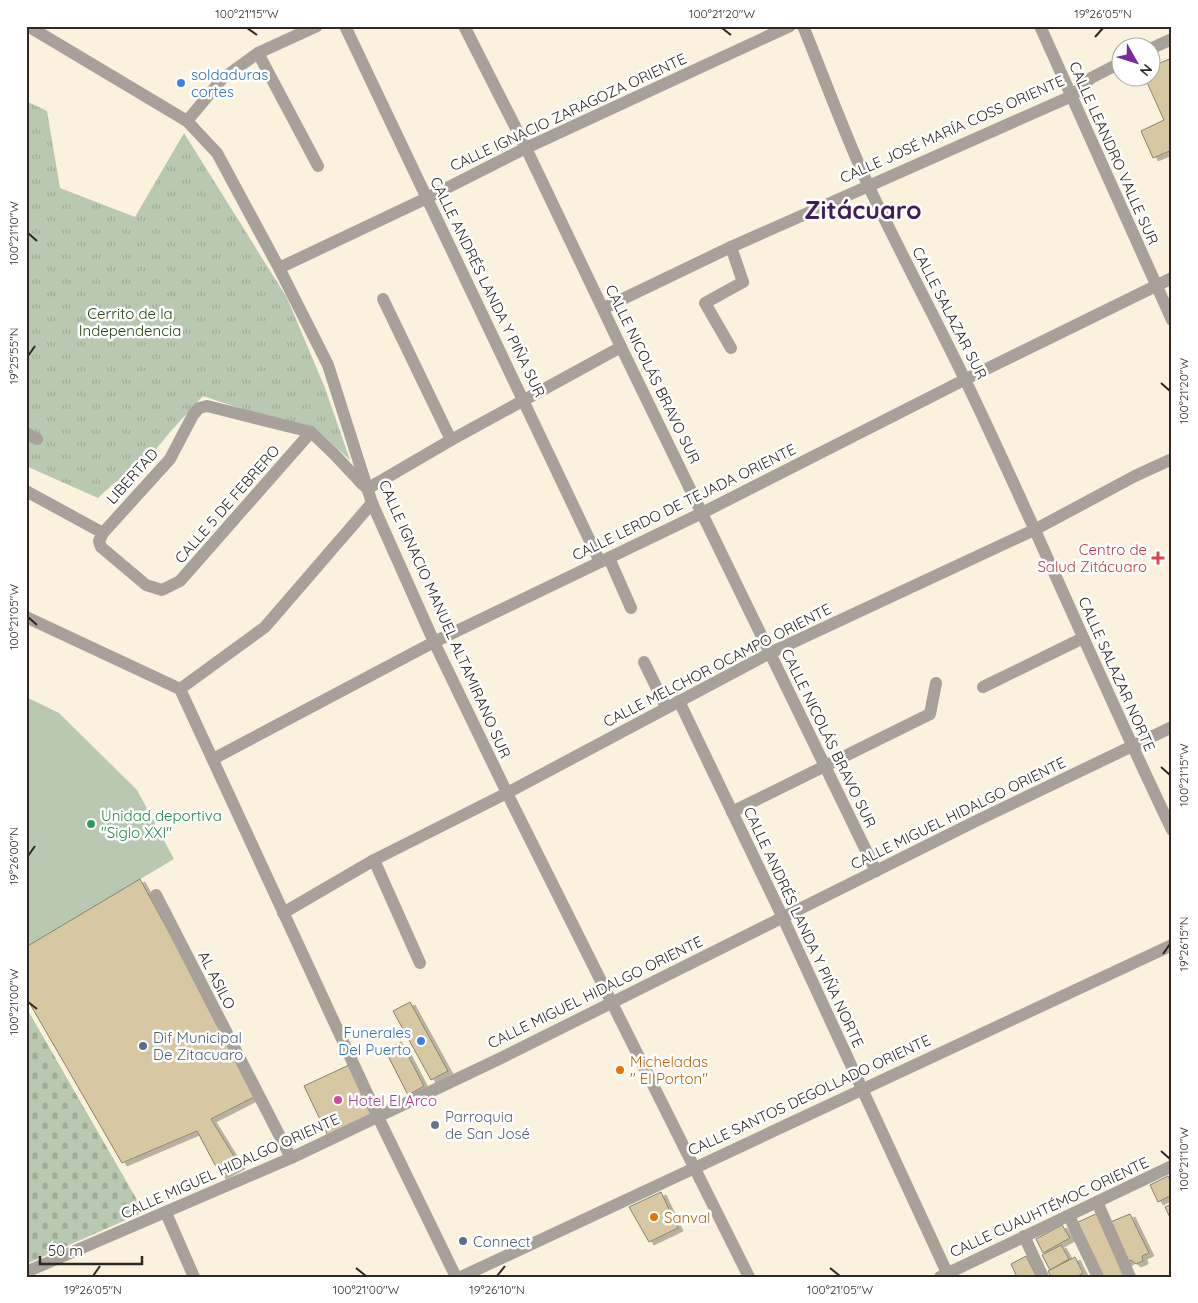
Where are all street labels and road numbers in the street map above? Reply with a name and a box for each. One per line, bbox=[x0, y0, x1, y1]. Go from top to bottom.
street label: CALLE IGNACIO ZARAGOZA ORIENTE bbox=[447, 49, 689, 175]
street label: CALLE LEANDRO VALLE SUR bbox=[1065, 59, 1163, 247]
street label: CALLE JOSÉ MARÍA COSS ORIENTE bbox=[837, 71, 1067, 187]
street label: CALLE ANDRÉS LANDA Y PIÑA SUR bbox=[426, 174, 550, 400]
street label: CALLE SALAZAR SUR bbox=[908, 243, 992, 383]
street label: CALLE NICOLÁS BRAVO SUR bbox=[601, 281, 705, 467]
street label: CALLE LERDO DE TEJADA ORIENTE bbox=[569, 439, 799, 565]
street label: CALLE 5 DE FEBRERO bbox=[170, 441, 284, 567]
street label: LIBERTAD bbox=[102, 444, 162, 508]
street label: CALLE IGNACIO MANUEL ALTAMIRANO SUR bbox=[375, 477, 515, 761]
street label: CALLE SALAZAR NORTE bbox=[1074, 594, 1160, 754]
street label: CALLE MELCHOR OCAMPO ORIENTE bbox=[600, 599, 834, 731]
street label: CALLE NICOLÁS BRAVO SUR bbox=[777, 645, 881, 831]
street label: CALLE MIGUEL HIDALGO ORIENTE bbox=[847, 753, 1069, 873]
street label: CALLE ANDRÉS LANDA Y PIÑA NORTE bbox=[740, 804, 868, 1050]
street label: CALLE MIGUEL HIDALGO ORIENTE bbox=[484, 932, 706, 1052]
street label: AL ASILO bbox=[194, 948, 240, 1012]
street label: CALLE SANTOS DEGOLLADO ORIENTE bbox=[685, 1030, 933, 1160]
street label: CALLE MIGUEL HIDALGO ORIENTE bbox=[118, 1109, 342, 1223]
street label: CALLE CUAUHTÉMOC ORIENTE bbox=[947, 1153, 1151, 1261]

